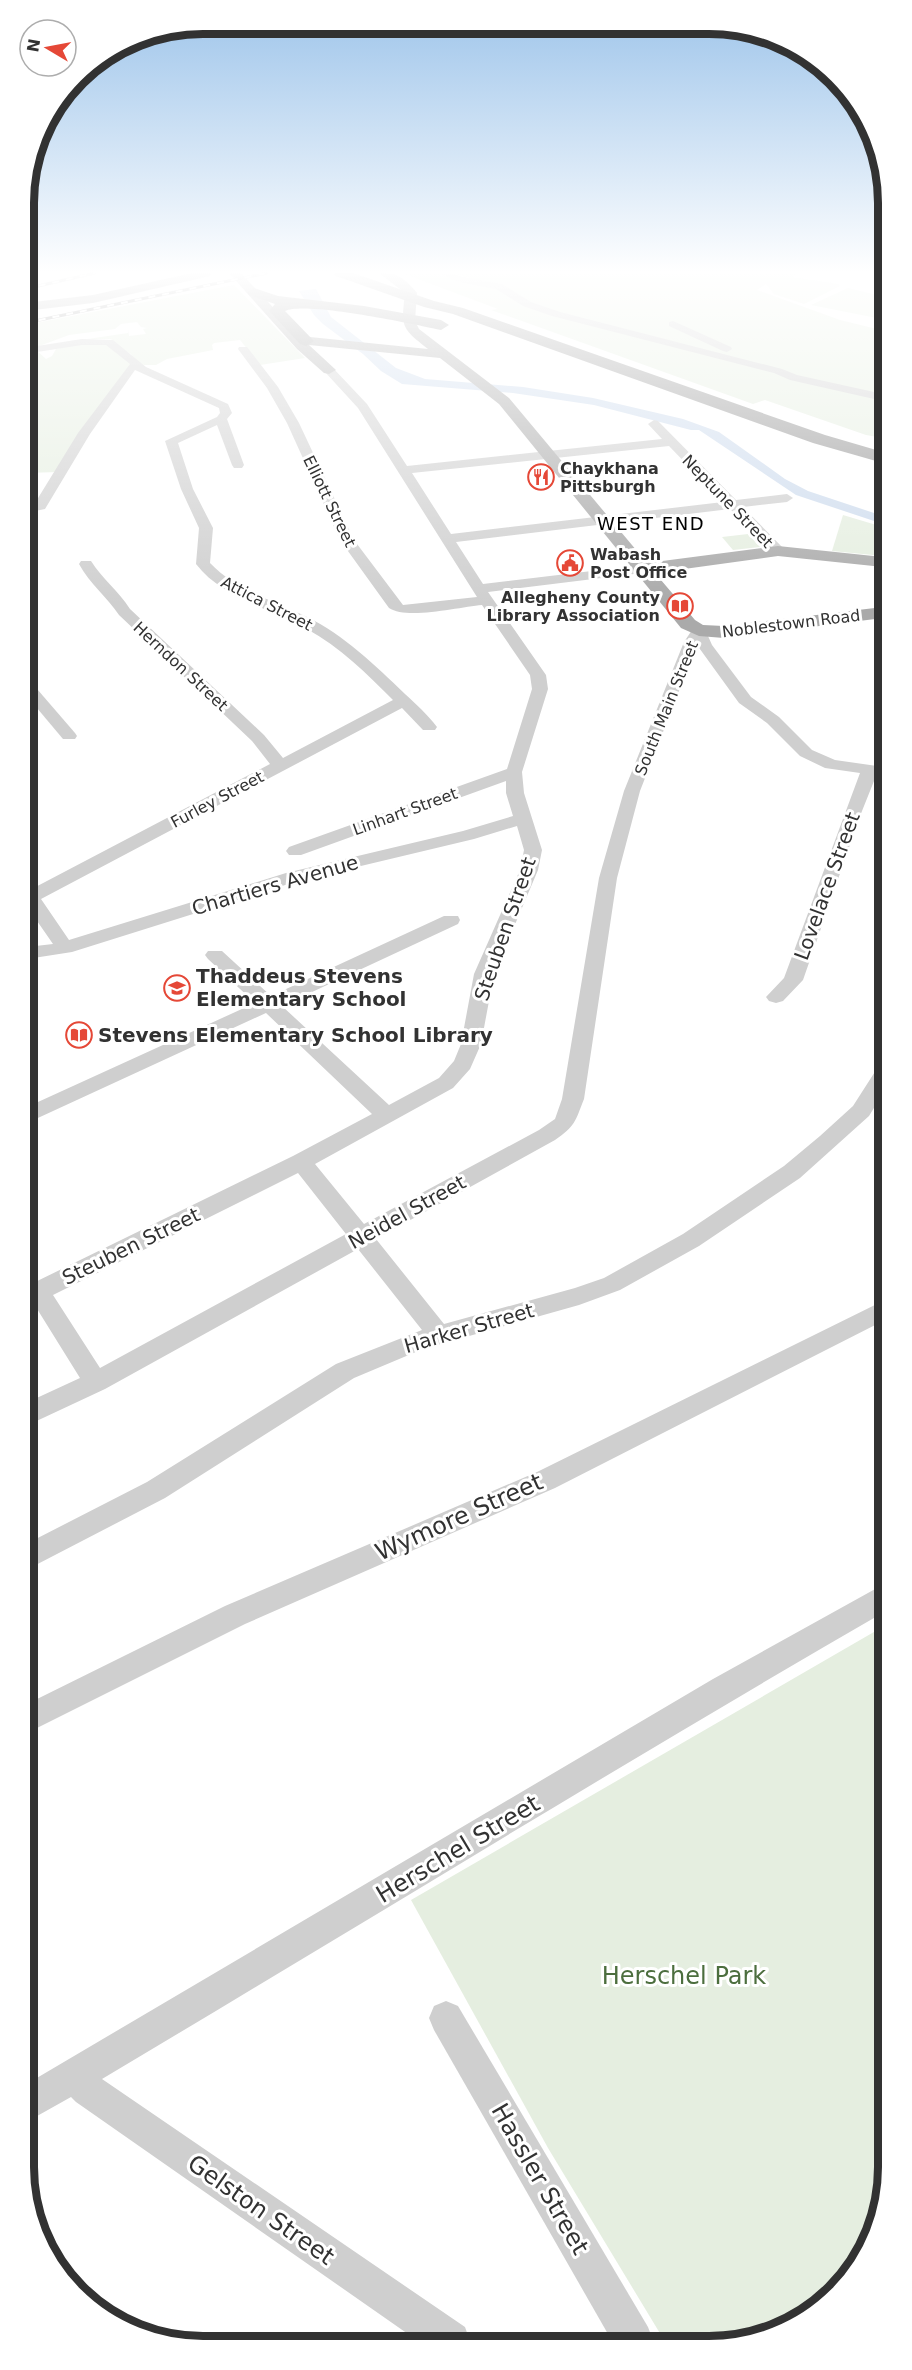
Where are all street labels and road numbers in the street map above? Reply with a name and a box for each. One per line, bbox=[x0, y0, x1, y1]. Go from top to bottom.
street label: Neptune Street bbox=[678, 451, 777, 552]
street label: Elliott Street bbox=[299, 452, 360, 550]
street label: Attica Street bbox=[218, 572, 316, 635]
street label: Noblestown Road bbox=[721, 606, 861, 641]
street label: Herndon Street bbox=[130, 618, 232, 715]
street label: South Main Street bbox=[631, 638, 702, 778]
street label: Furley Street bbox=[168, 767, 267, 832]
street label: Linhart Street bbox=[350, 784, 460, 839]
street label: Lovelace Street bbox=[789, 809, 865, 963]
street label: Chartiers Avenue bbox=[189, 850, 361, 920]
street label: Steuben Street bbox=[469, 854, 541, 1004]
street label: Neidel Street bbox=[344, 1170, 470, 1254]
street label: Steuben Street bbox=[58, 1202, 204, 1290]
street label: Harker Street bbox=[401, 1298, 537, 1358]
street label: Wymore Street bbox=[371, 1468, 547, 1566]
street label: Herschel Street bbox=[371, 1789, 545, 1909]
street label: Hassler Street bbox=[485, 2099, 595, 2259]
street label: Gelston Street bbox=[182, 2149, 340, 2271]

